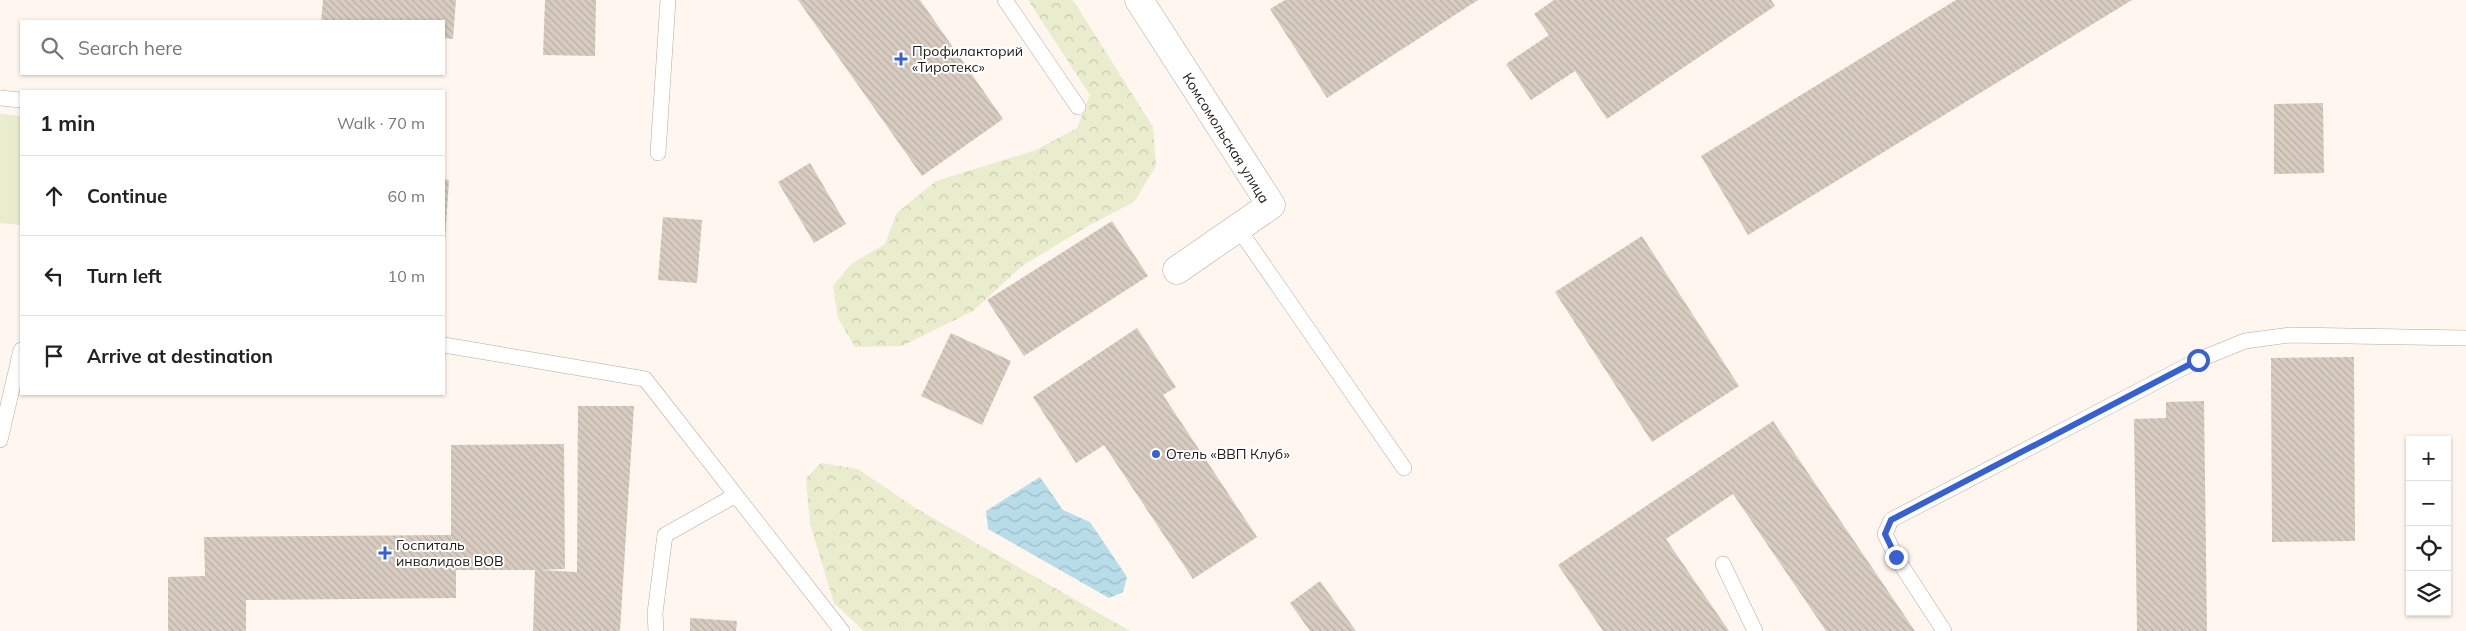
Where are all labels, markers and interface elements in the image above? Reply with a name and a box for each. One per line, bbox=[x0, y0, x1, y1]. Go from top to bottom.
search box bbox=[20, 20, 445, 75]
icon: search bbox=[38, 34, 66, 62]
text: Search here bbox=[78, 36, 182, 60]
place label: Профилакторий «Тиротекс» bbox=[912, 42, 1023, 76]
marker: Профилакторий «Тиротекс» bbox=[894, 52, 908, 66]
street label: Комсомольская улица bbox=[1178, 69, 1274, 207]
text: 1 min bbox=[40, 110, 95, 136]
text: Walk · 70 m bbox=[337, 113, 425, 133]
icon: ahead bbox=[40, 182, 68, 210]
text: Continue bbox=[87, 184, 167, 208]
text: 60 m bbox=[388, 186, 425, 206]
icon: left bbox=[40, 262, 68, 290]
text: Turn left bbox=[87, 264, 162, 288]
text: 10 m bbox=[388, 266, 425, 286]
icon: arrive bbox=[40, 342, 68, 370]
text: Arrive at destination bbox=[87, 344, 273, 368]
route start bbox=[2187, 349, 2210, 372]
map controls bbox=[2406, 436, 2451, 616]
button: + bbox=[2406, 436, 2451, 481]
place label: Отель «ВВП Клуб» bbox=[1166, 445, 1290, 463]
marker: Отель «ВВП Клуб» bbox=[1150, 448, 1162, 460]
button: − bbox=[2406, 481, 2451, 526]
button: locate bbox=[2406, 526, 2451, 571]
place label: Госпиталь инвалидов ВОВ bbox=[396, 536, 504, 570]
marker: Госпиталь инвалидов ВОВ bbox=[378, 546, 392, 560]
route end bbox=[1885, 546, 1908, 569]
button: layers bbox=[2406, 571, 2451, 616]

